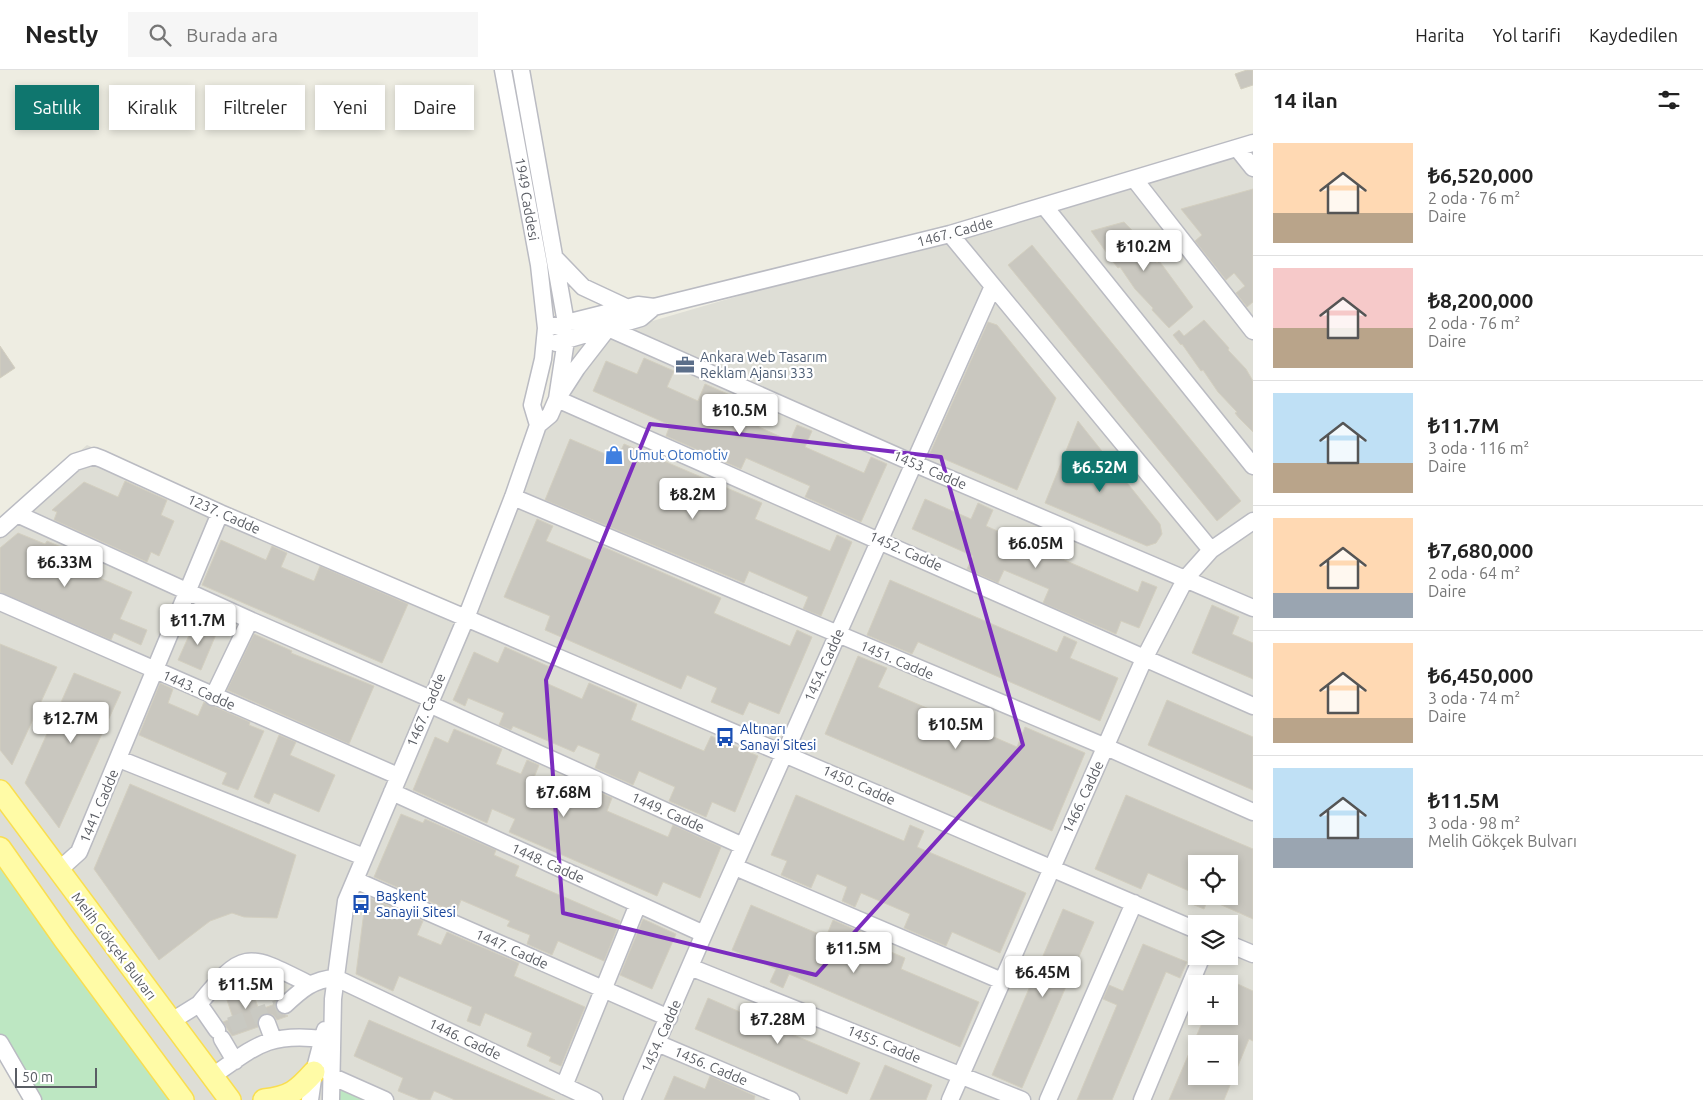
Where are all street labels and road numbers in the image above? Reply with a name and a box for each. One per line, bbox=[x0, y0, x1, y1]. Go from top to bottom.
street label: 1949 Caddesi bbox=[512, 156, 542, 242]
street label: 1467. Cadde bbox=[915, 214, 995, 250]
street label: 1453. Cadde bbox=[891, 447, 969, 493]
street label: 1237. Cadde bbox=[185, 491, 263, 537]
street label: 1452. Cadde bbox=[867, 528, 945, 574]
street label: 1454. Cadde bbox=[801, 626, 847, 704]
street label: 1451. Cadde bbox=[858, 637, 936, 683]
street label: 1443. Cadde bbox=[160, 667, 238, 713]
street label: 1467. Cadde bbox=[403, 671, 449, 749]
street label: 1466. Cadde bbox=[1059, 758, 1107, 836]
street label: 1450. Cadde bbox=[820, 762, 898, 808]
street label: 1441. Cadde bbox=[76, 767, 122, 845]
street label: 1449. Cadde bbox=[629, 789, 707, 835]
street label: 1448. Cadde bbox=[509, 840, 587, 886]
street label: Melih Gökçek Bulvarı bbox=[68, 889, 160, 1003]
street label: 1447. Cadde bbox=[473, 926, 551, 972]
street label: 1454. Cadde bbox=[638, 997, 684, 1075]
street label: 1446. Cadde bbox=[426, 1015, 504, 1063]
street label: 1455. Cadde bbox=[845, 1022, 923, 1066]
street label: 1456. Cadde bbox=[672, 1043, 750, 1089]

